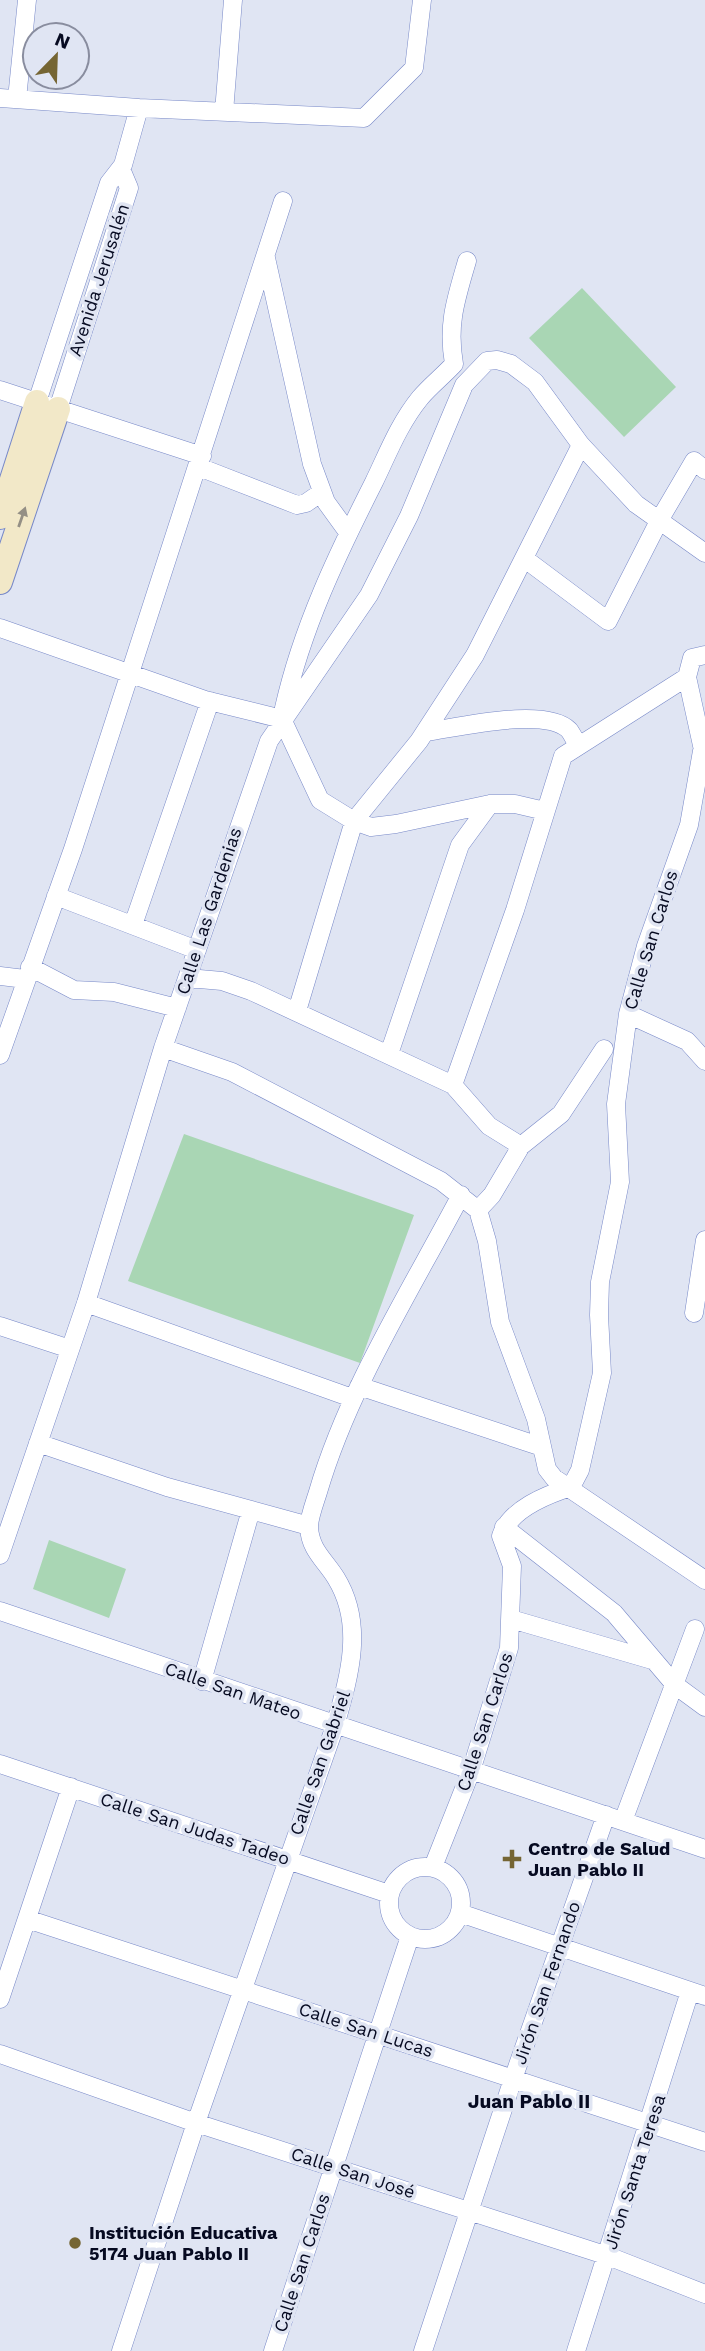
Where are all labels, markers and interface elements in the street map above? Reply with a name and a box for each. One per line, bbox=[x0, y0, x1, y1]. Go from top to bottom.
north arrow bbox=[21, 21, 91, 91]
text: N bbox=[51, 27, 73, 54]
street label: Avenida Jerusalén bbox=[64, 201, 133, 359]
one-way arrow bbox=[17, 506, 28, 527]
street label: Calle Las Gardenias bbox=[172, 825, 245, 997]
street label: Calle San Carlos bbox=[619, 868, 682, 1012]
street label: Calle San Carlos bbox=[452, 1650, 517, 1794]
street label: Calle San Mateo bbox=[162, 1657, 304, 1724]
street label: Calle San Gabriel bbox=[285, 1687, 354, 1838]
street label: Calle San Judas Tadeo bbox=[98, 1788, 293, 1869]
place label: Centro de Salud Juan Pablo II bbox=[528, 1838, 670, 1880]
marker: Centro de Salud Juan Pablo II bbox=[502, 1849, 522, 1869]
street label: Jirón San Fernando bbox=[509, 1899, 584, 2067]
street label: Calle San Lucas bbox=[296, 1998, 436, 2061]
district label: Juan Pablo II bbox=[468, 2090, 590, 2113]
street label: Jirón Santa Teresa bbox=[600, 2092, 670, 2252]
street label: Calle San José bbox=[288, 2143, 418, 2202]
street label: Calle San Carlos bbox=[269, 2191, 334, 2335]
place label: Institución Educativa 5174 Juan Pablo II bbox=[89, 2222, 278, 2264]
marker: Institución Educativa 5174 Juan Pablo II bbox=[67, 2235, 83, 2251]

